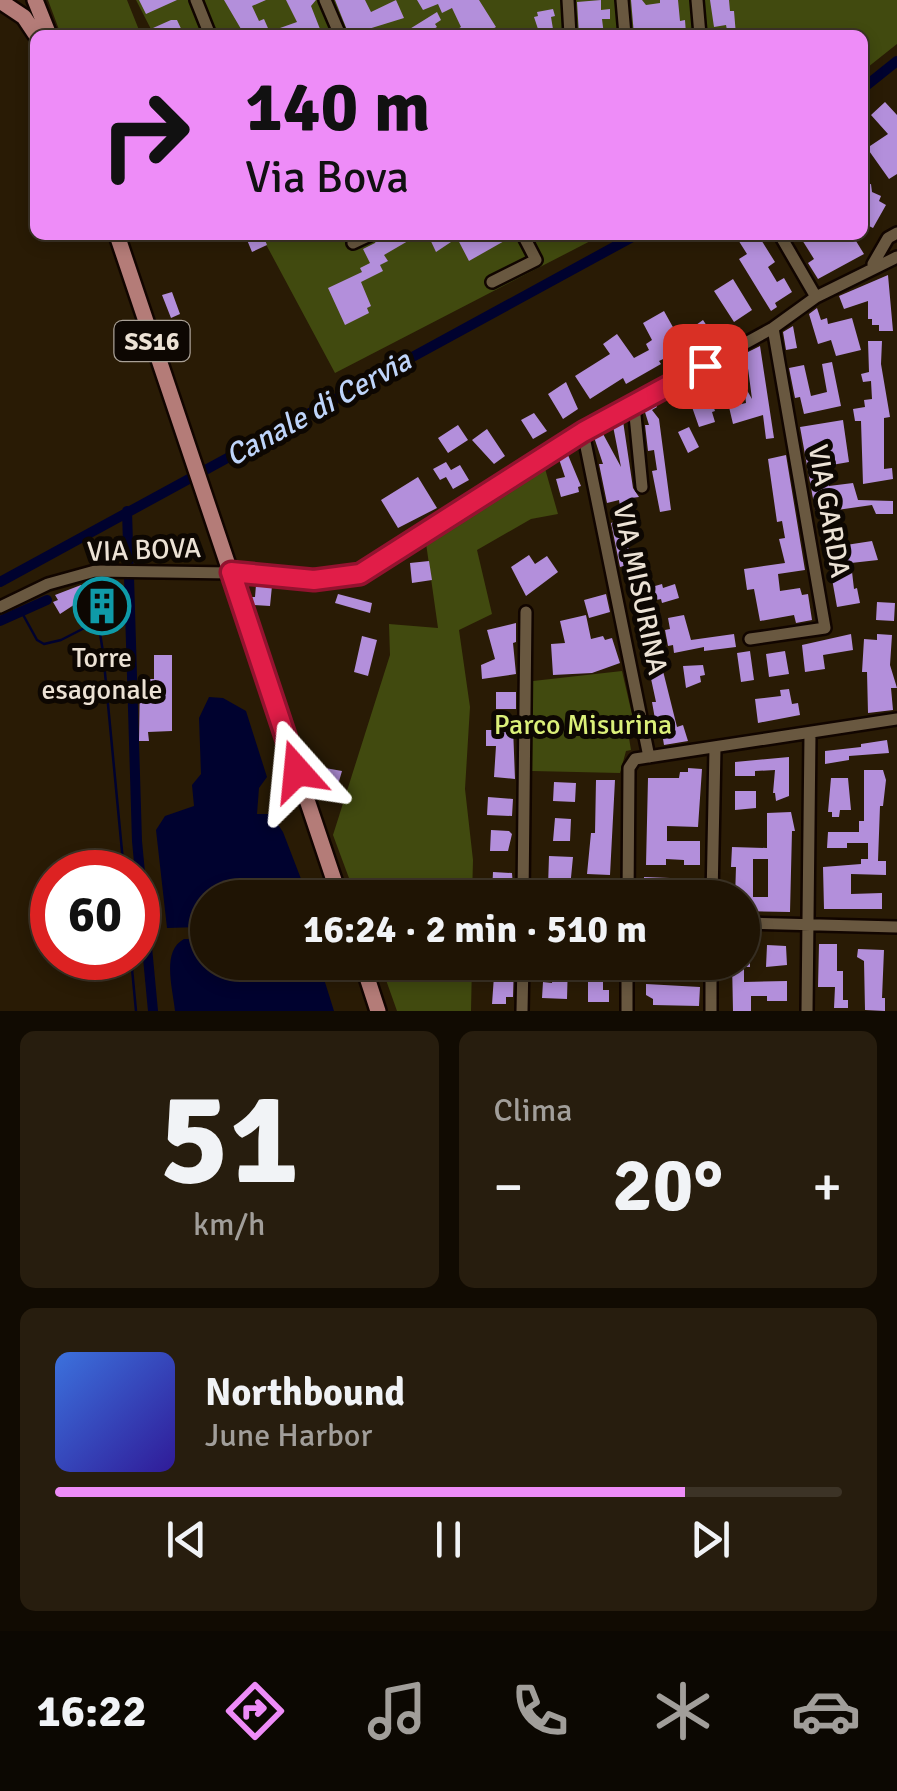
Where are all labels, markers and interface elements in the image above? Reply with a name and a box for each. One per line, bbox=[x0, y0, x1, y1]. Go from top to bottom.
text: 140 m bbox=[245, 64, 430, 150]
icon: right bbox=[80, 70, 210, 200]
text: Via Bova bbox=[245, 150, 409, 205]
road number: SS16 bbox=[114, 321, 190, 361]
pin bbox=[663, 324, 748, 409]
icon: arrive bbox=[678, 339, 733, 394]
water label: Canale di Cervia bbox=[219, 342, 418, 475]
street label: VIA GARDA bbox=[801, 442, 857, 580]
street label: VIA MISURINA bbox=[605, 501, 675, 678]
street label: VIA BOVA bbox=[86, 531, 202, 569]
building icon: Torre esagonale bbox=[72, 576, 132, 636]
place label: Torre esagonale bbox=[41, 641, 163, 707]
park label: Parco Misurina bbox=[494, 708, 672, 742]
position arrow bbox=[245, 719, 349, 823]
speed limit sign: 60 bbox=[30, 850, 160, 980]
text: 16:24 · 2 min · 510 m bbox=[303, 906, 647, 953]
text: 51 bbox=[159, 1060, 299, 1220]
text: Clima bbox=[494, 1091, 572, 1130]
text: 20° bbox=[612, 1139, 723, 1232]
text: − bbox=[494, 1153, 523, 1221]
text: + bbox=[812, 1153, 842, 1221]
text: km/h bbox=[193, 1205, 265, 1244]
text: Northbound bbox=[205, 1369, 405, 1416]
text: June Harbor bbox=[205, 1416, 372, 1455]
icon: previous bbox=[159, 1512, 214, 1567]
icon: pause bbox=[421, 1512, 476, 1567]
icon: next bbox=[683, 1512, 738, 1567]
icon: directions bbox=[220, 1676, 290, 1746]
icon: music bbox=[362, 1676, 432, 1746]
icon: phone bbox=[505, 1676, 575, 1746]
icon: climate bbox=[648, 1676, 718, 1746]
icon: car bbox=[791, 1676, 861, 1746]
text: 16:22 bbox=[36, 1684, 147, 1739]

